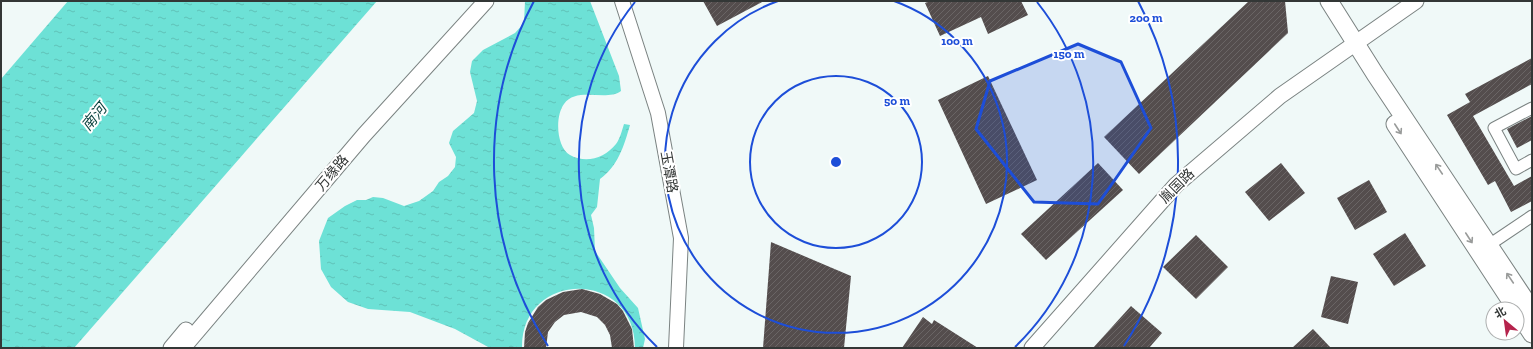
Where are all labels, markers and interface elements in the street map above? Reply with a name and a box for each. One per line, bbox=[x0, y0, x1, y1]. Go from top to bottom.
text: 200 m bbox=[1129, 11, 1163, 25]
text: 100 m bbox=[941, 34, 973, 48]
text: 150 m bbox=[1054, 47, 1085, 61]
text: 50 m bbox=[884, 94, 910, 108]
water label: 南河 bbox=[78, 97, 112, 134]
one-way arrow bbox=[1394, 123, 1402, 134]
street label: 玉潭路 bbox=[657, 150, 681, 194]
street label: 万缘路 bbox=[312, 151, 352, 195]
centre of rings bbox=[829, 155, 843, 169]
one-way arrow bbox=[1434, 163, 1442, 175]
street label: 胤国路 bbox=[1156, 165, 1198, 207]
one-way arrow bbox=[1465, 232, 1473, 243]
one-way arrow bbox=[1506, 272, 1515, 283]
north arrow bbox=[1485, 301, 1525, 341]
text: 北 bbox=[1492, 304, 1508, 321]

